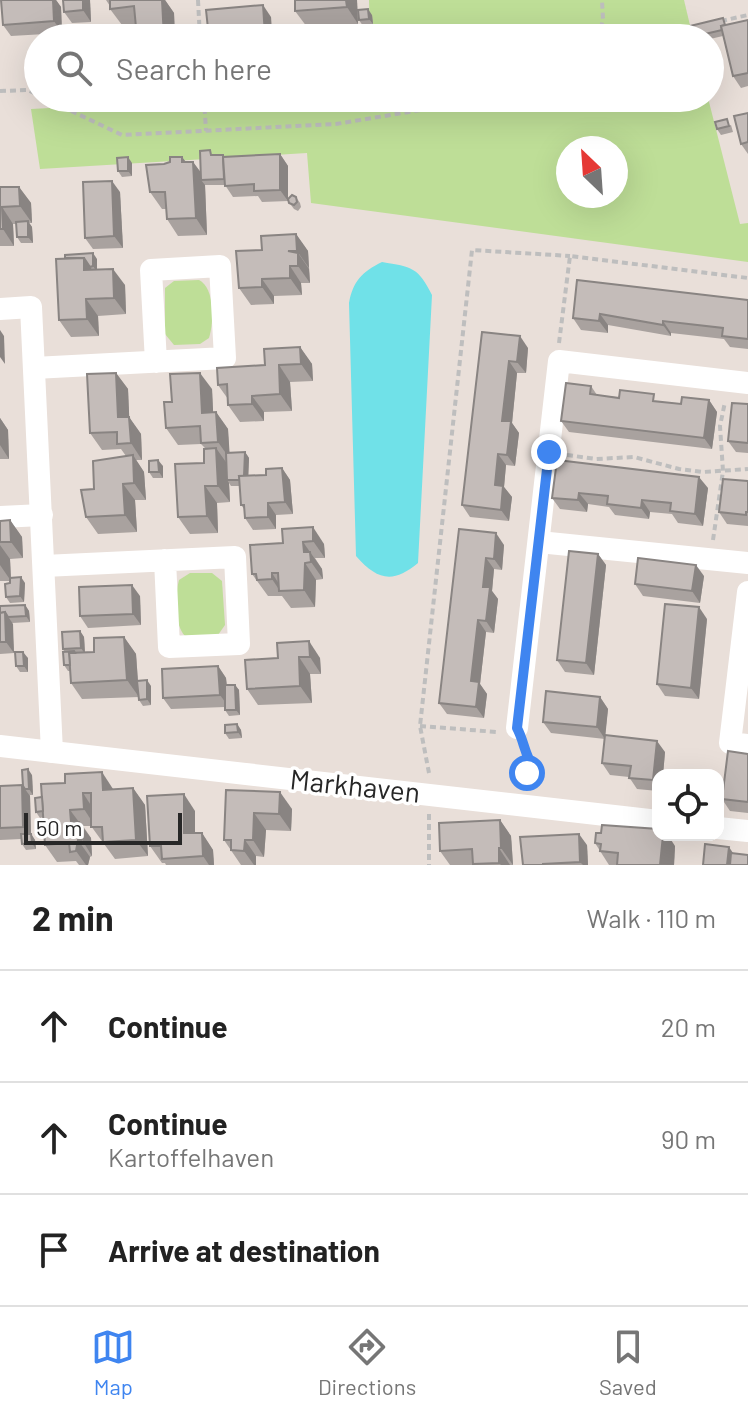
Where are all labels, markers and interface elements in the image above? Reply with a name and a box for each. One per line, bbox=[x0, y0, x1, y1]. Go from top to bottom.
search box bbox=[24, 24, 724, 112]
icon: search bbox=[52, 46, 96, 90]
text: Search here bbox=[116, 50, 272, 86]
north arrow bbox=[556, 136, 628, 208]
route end bbox=[531, 434, 567, 470]
route start bbox=[509, 755, 545, 791]
street label: Markhaven bbox=[288, 761, 422, 809]
map controls bbox=[652, 769, 724, 841]
button: locate bbox=[652, 769, 724, 841]
scale bar bbox=[24, 809, 182, 845]
text: 50 m bbox=[36, 814, 82, 840]
text: 2 min bbox=[32, 897, 114, 938]
text: Walk · 110 m bbox=[587, 902, 716, 933]
icon: ahead bbox=[32, 1004, 76, 1048]
text: Continue bbox=[108, 1008, 228, 1044]
text: 20 m bbox=[661, 1011, 716, 1042]
text: Continue bbox=[108, 1105, 228, 1141]
icon: ahead bbox=[32, 1116, 76, 1160]
text: 90 m bbox=[661, 1123, 716, 1154]
text: Kartoffelhaven bbox=[108, 1141, 274, 1172]
icon: arrive bbox=[32, 1228, 76, 1272]
text: Arrive at destination bbox=[108, 1232, 380, 1268]
tab: Map bbox=[91, 1325, 135, 1399]
tab: Directions bbox=[318, 1325, 416, 1399]
tab: Saved bbox=[599, 1325, 657, 1399]

